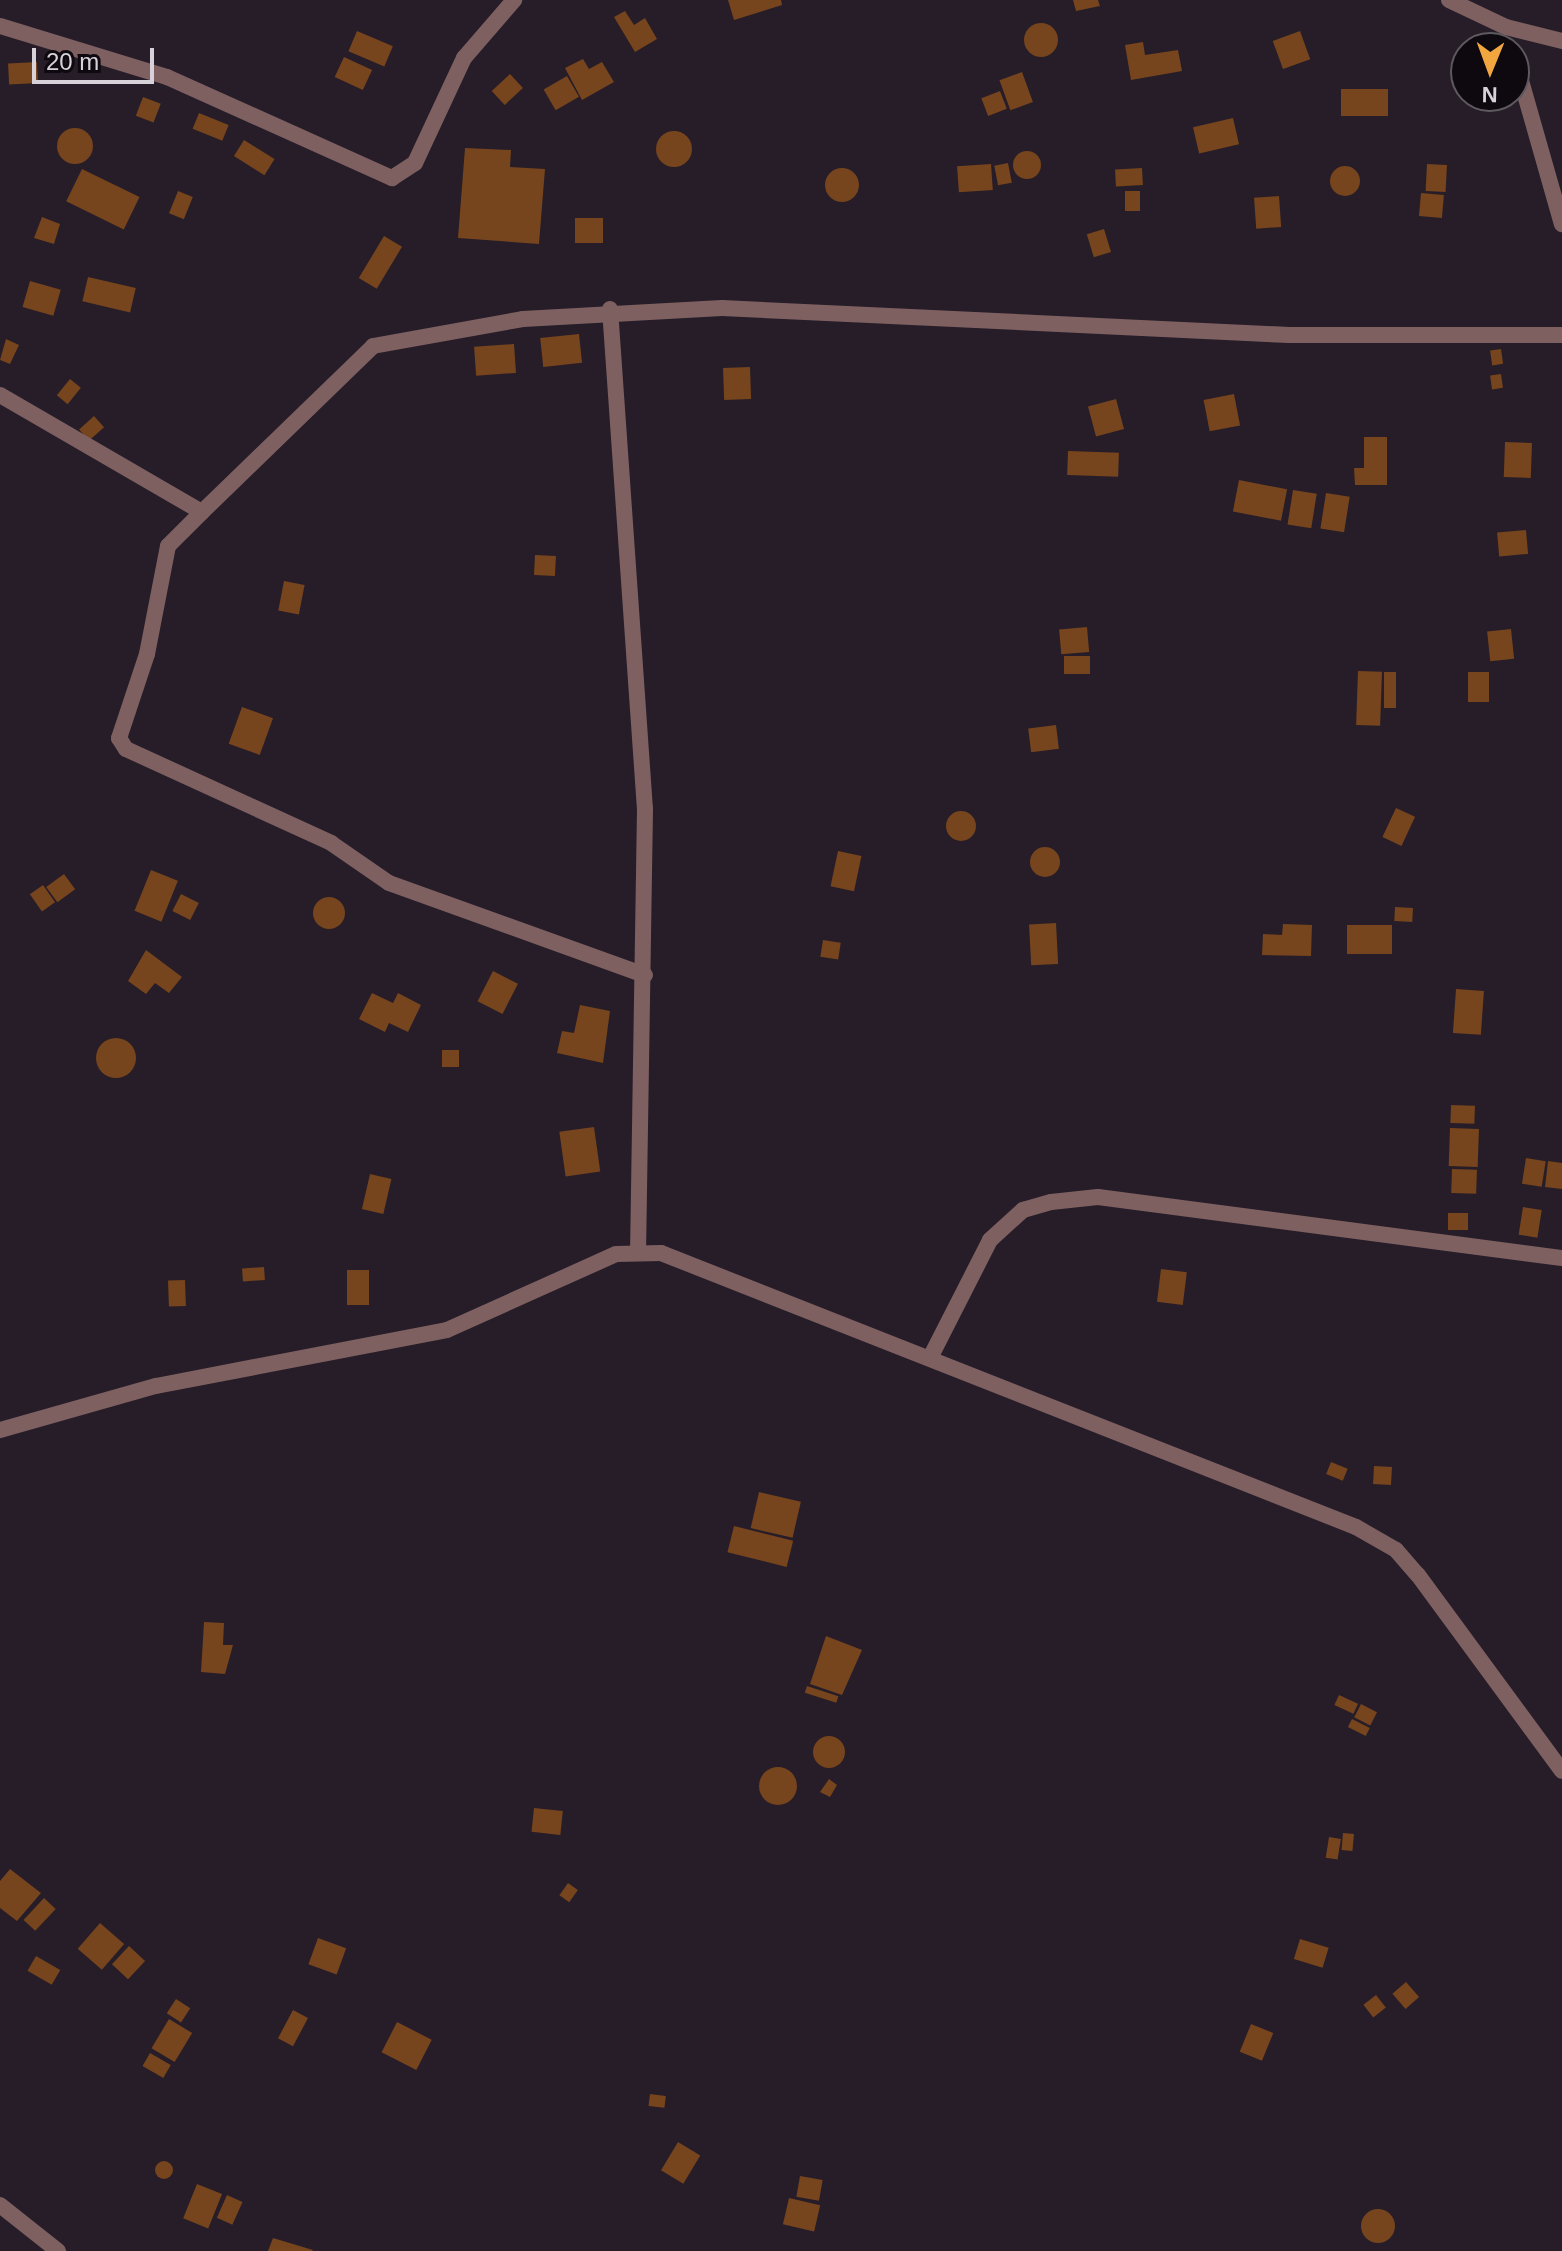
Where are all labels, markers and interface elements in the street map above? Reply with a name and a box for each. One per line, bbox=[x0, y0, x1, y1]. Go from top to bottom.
scale bar bbox=[36, 32, 158, 82]
north arrow bbox=[1450, 32, 1530, 112]
text: 20 m bbox=[46, 48, 99, 75]
text: N bbox=[1481, 82, 1498, 107]

